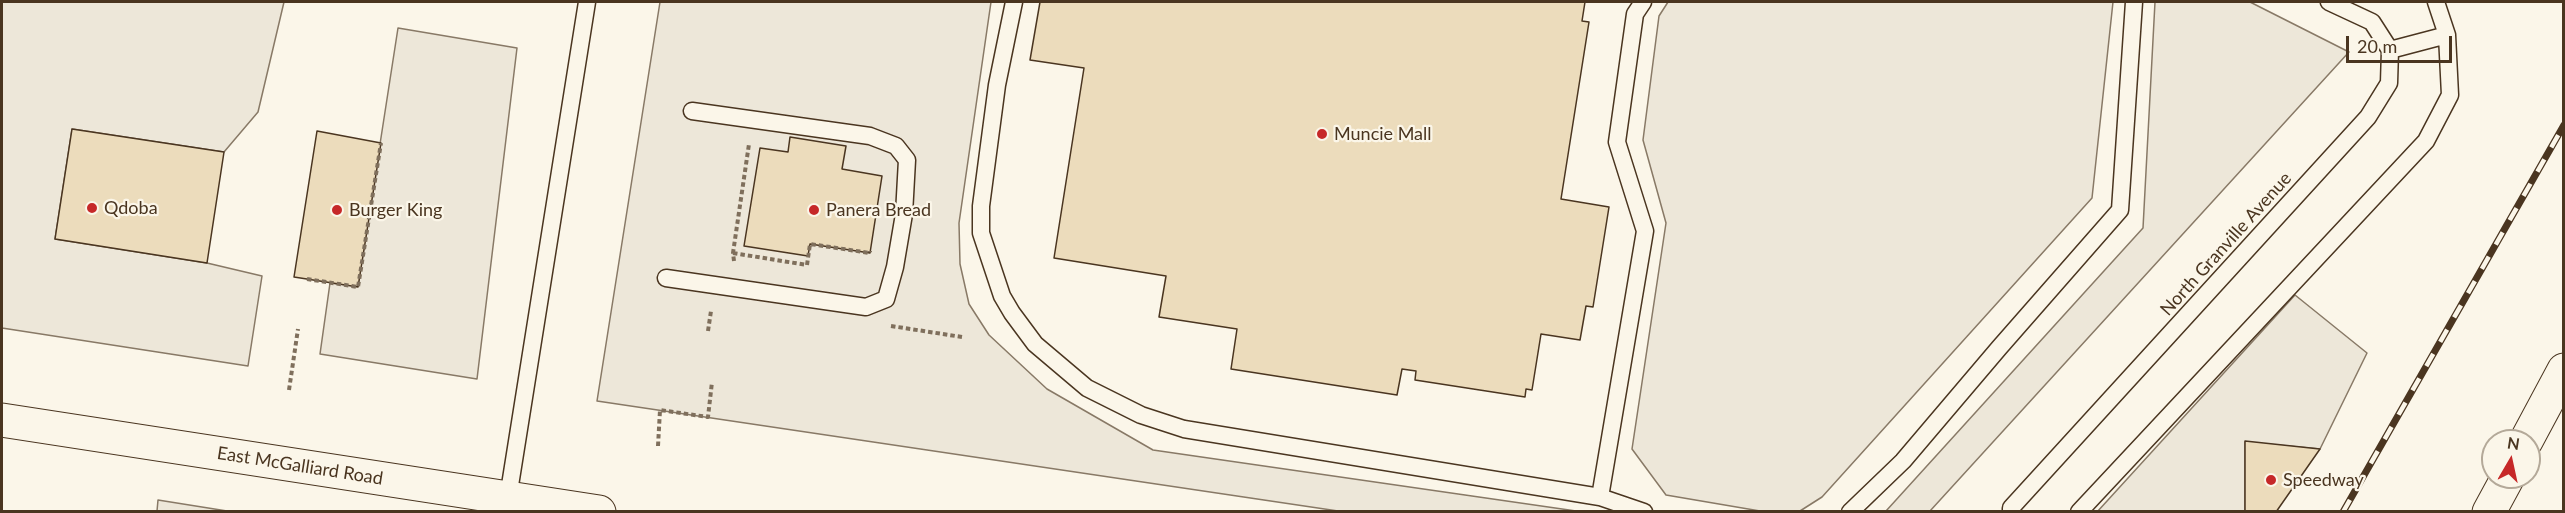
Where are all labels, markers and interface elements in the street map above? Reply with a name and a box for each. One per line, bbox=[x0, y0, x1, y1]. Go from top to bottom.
scale bar bbox=[2349, 24, 2456, 62]
text: 20 m bbox=[2357, 35, 2397, 57]
place label: Muncie Mall bbox=[1334, 123, 1432, 145]
marker: Muncie Mall bbox=[1315, 127, 1329, 141]
street label: North Granville Avenue bbox=[2156, 168, 2296, 320]
place label: Qdoba bbox=[104, 197, 158, 219]
place label: Burger King bbox=[349, 199, 442, 221]
place label: Panera Bread bbox=[826, 199, 931, 221]
marker: Qdoba bbox=[85, 201, 99, 215]
marker: Burger King bbox=[330, 203, 344, 217]
marker: Panera Bread bbox=[807, 203, 821, 217]
north arrow bbox=[2481, 429, 2541, 489]
text: N bbox=[2506, 432, 2521, 453]
street label: East McGalliard Road bbox=[216, 442, 384, 490]
place label: Speedway bbox=[2283, 469, 2364, 491]
marker: Speedway bbox=[2264, 473, 2278, 487]

